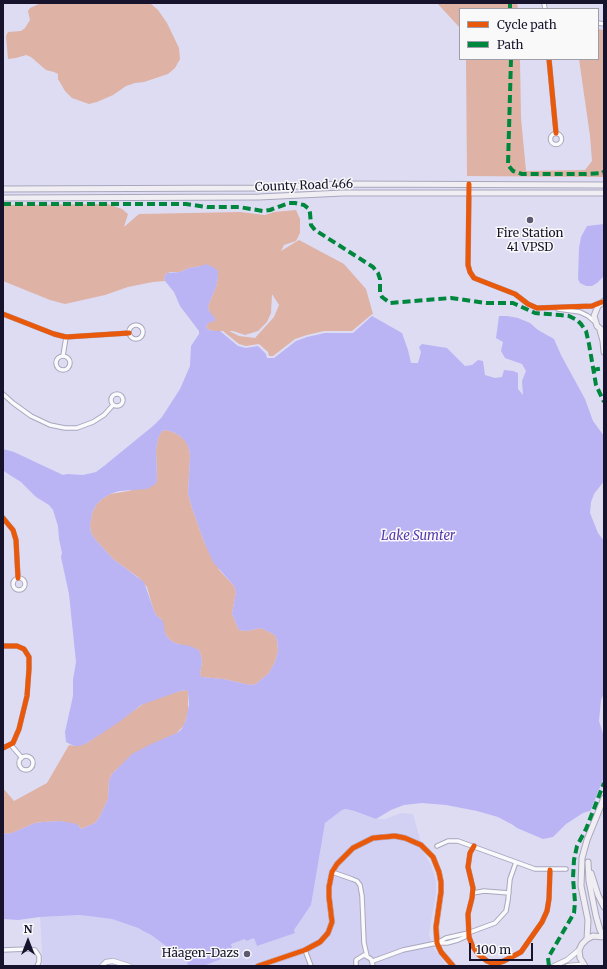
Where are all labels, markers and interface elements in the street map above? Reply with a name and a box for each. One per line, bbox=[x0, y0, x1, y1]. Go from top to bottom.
legend bbox=[459, 8, 599, 60]
text: Cycle path bbox=[497, 17, 557, 32]
text: Path bbox=[497, 37, 523, 52]
street label: County Road 466 bbox=[255, 177, 353, 195]
marker: Fire Station 41 VPSD bbox=[525, 215, 535, 225]
place label: Fire Station 41 VPSD bbox=[497, 227, 563, 255]
water label: Lake Sumter bbox=[381, 528, 455, 544]
north arrow bbox=[8, 921, 48, 961]
text: N bbox=[24, 922, 32, 936]
scale bar bbox=[471, 935, 535, 961]
text: 100 m bbox=[476, 942, 511, 957]
place label: Häagen-Dazs bbox=[162, 947, 239, 961]
marker: Häagen-Dazs bbox=[242, 949, 252, 959]

